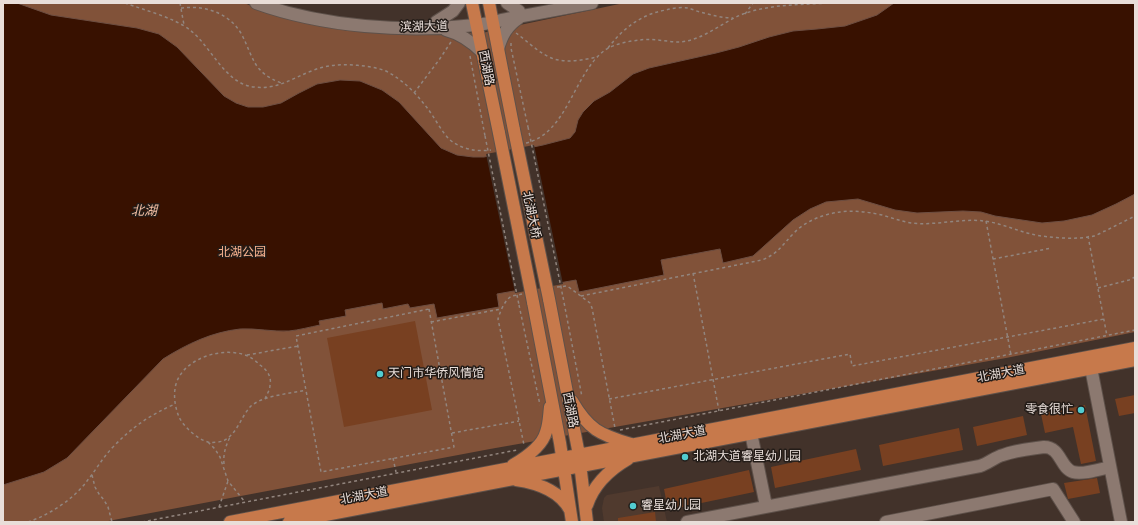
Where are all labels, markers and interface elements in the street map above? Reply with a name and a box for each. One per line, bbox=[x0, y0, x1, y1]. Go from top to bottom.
street label: 滨湖大道 bbox=[400, 19, 448, 35]
street label: 西湖路 bbox=[475, 49, 497, 87]
street label: 北湖大桥 bbox=[519, 190, 543, 240]
water label: 北湖 bbox=[131, 203, 157, 219]
park label: 北湖公园 bbox=[218, 246, 266, 260]
street label: 北湖大道 bbox=[976, 362, 1026, 386]
place label: 天门市华侨风情馆 bbox=[388, 367, 484, 381]
marker: 天门市华侨风情馆 bbox=[375, 369, 385, 379]
street label: 西湖路 bbox=[559, 391, 581, 429]
place label: 零食很忙 bbox=[1025, 403, 1073, 417]
marker: 零食很忙 bbox=[1076, 405, 1086, 415]
street label: 北湖大道 bbox=[657, 423, 707, 447]
place label: 北湖大道睿星幼儿园 bbox=[693, 450, 801, 464]
marker: 北湖大道睿星幼儿园 bbox=[680, 452, 690, 462]
street label: 北湖大道 bbox=[339, 484, 389, 508]
place label: 睿星幼儿园 bbox=[641, 499, 701, 513]
marker: 睿星幼儿园 bbox=[628, 501, 638, 511]

